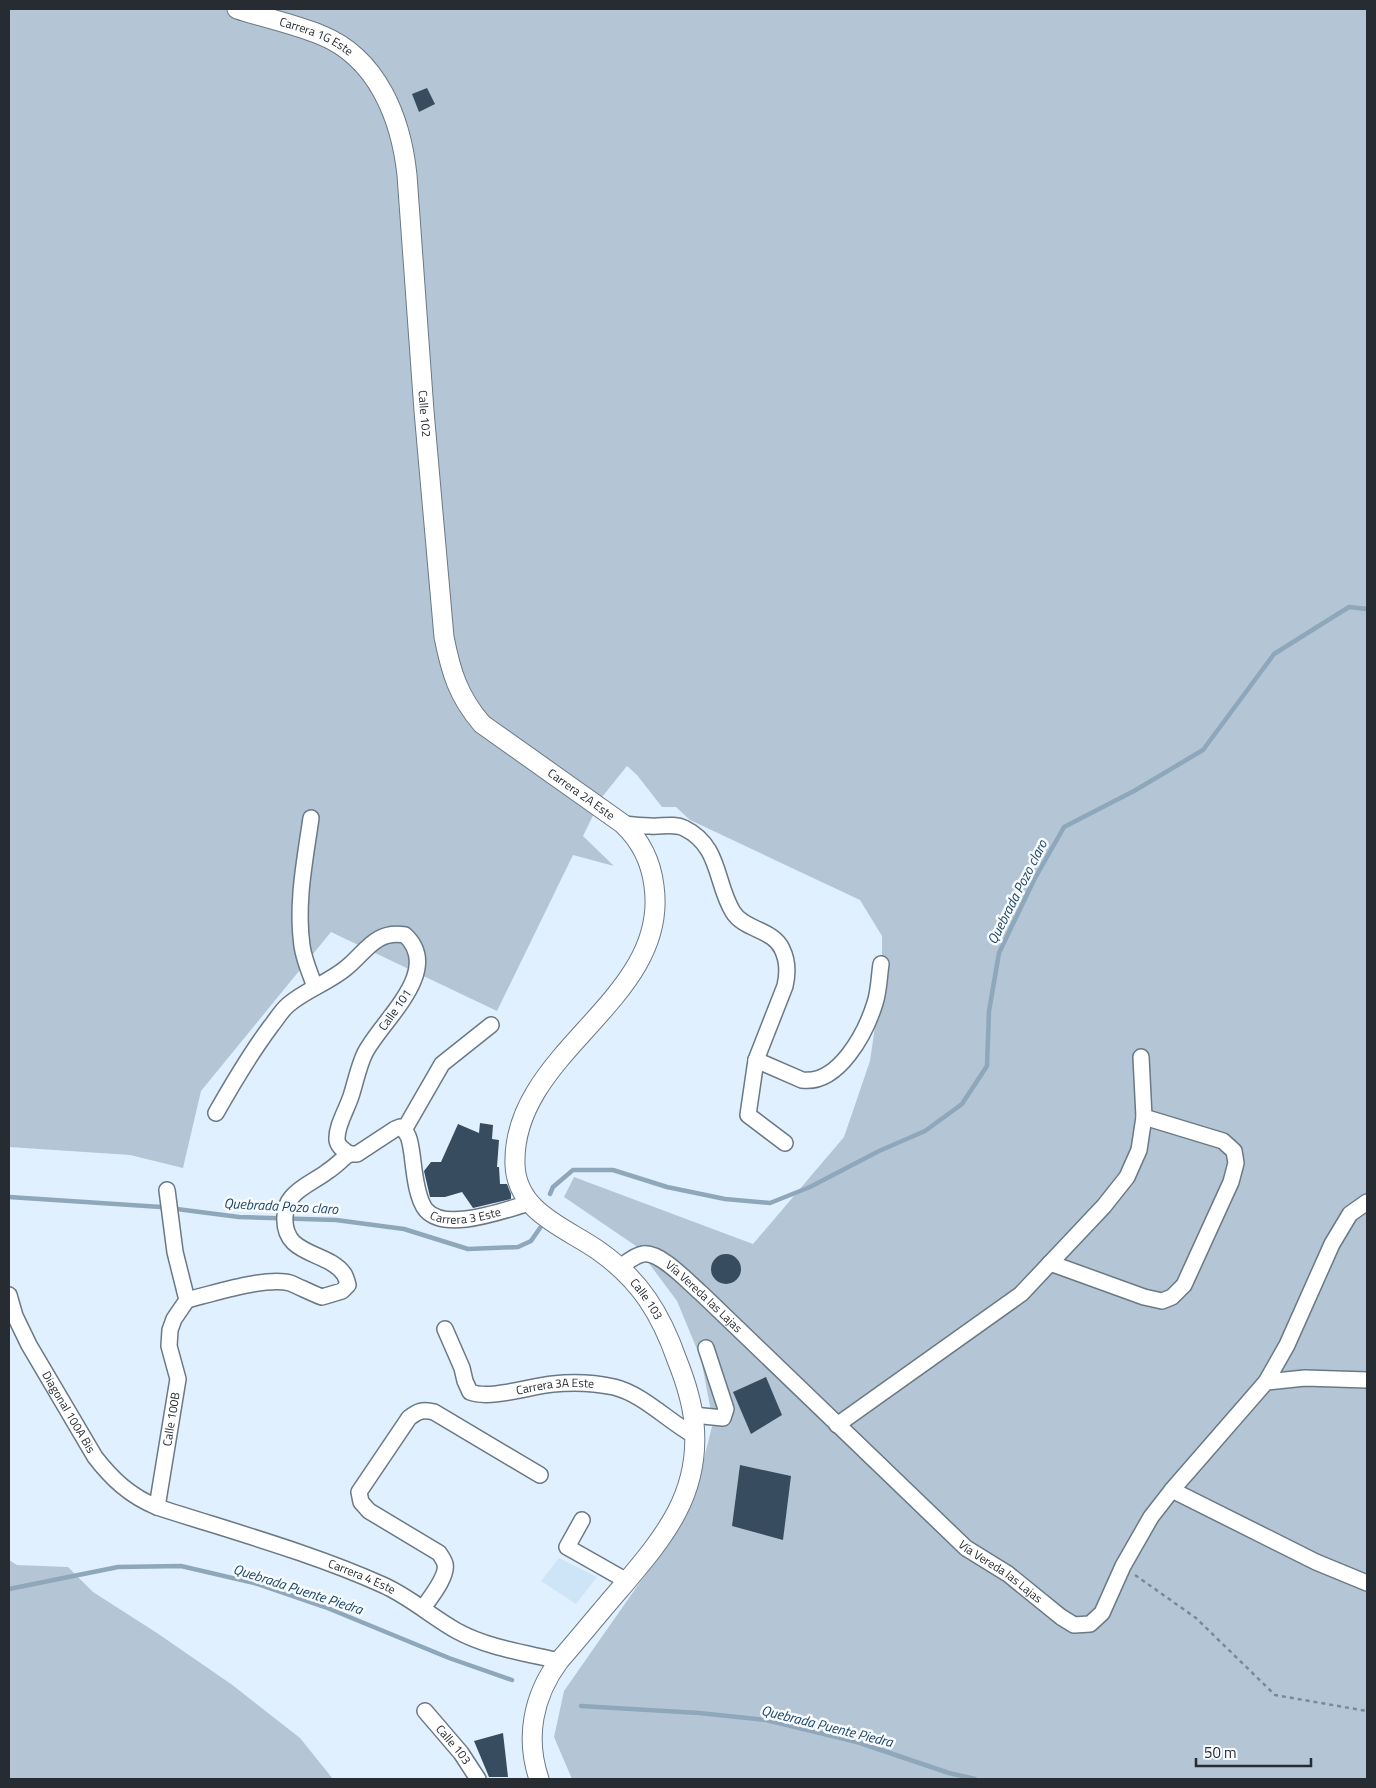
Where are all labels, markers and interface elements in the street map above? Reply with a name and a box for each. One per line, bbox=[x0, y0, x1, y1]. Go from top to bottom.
street label: Carrera 1G Este bbox=[277, 12, 358, 60]
street label: Calle 102 bbox=[414, 390, 436, 438]
street label: Carrera 2A Este bbox=[544, 763, 619, 824]
water label: Quebrada Pozo claro bbox=[981, 835, 1052, 948]
street label: Calle 101 bbox=[373, 985, 416, 1034]
water label: Quebrada Pozo claro bbox=[223, 1192, 340, 1219]
street label: Carrera 3 Este bbox=[427, 1202, 503, 1229]
street label: Vía Vereda las Lajas bbox=[662, 1255, 747, 1337]
street label: Calle 103 bbox=[626, 1274, 668, 1323]
street label: Diagonal 100A Bis bbox=[37, 1367, 101, 1457]
street label: Carrera 3A Este bbox=[514, 1373, 595, 1400]
street label: Calle 100B bbox=[157, 1391, 185, 1447]
street label: Vía Vereda las Lajas bbox=[954, 1535, 1047, 1608]
street label: Carrera 4 Este bbox=[326, 1554, 399, 1599]
water label: Quebrada Puente Piedra bbox=[231, 1558, 366, 1620]
water label: Quebrada Puente Piedra bbox=[759, 1699, 896, 1752]
street label: Calle 103 bbox=[432, 1720, 476, 1768]
scale bar bbox=[1196, 1736, 1311, 1768]
text: 50 m bbox=[1204, 1741, 1237, 1764]

